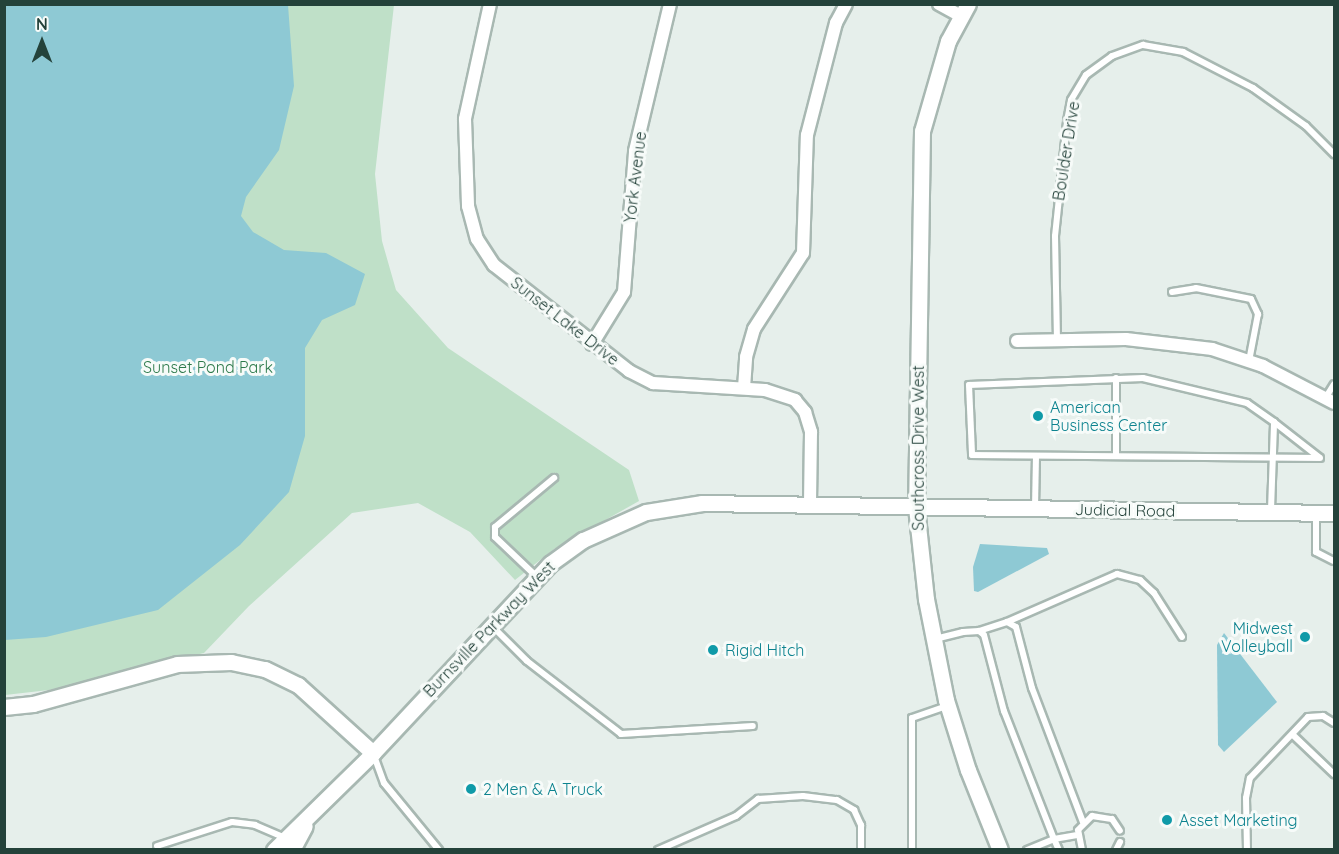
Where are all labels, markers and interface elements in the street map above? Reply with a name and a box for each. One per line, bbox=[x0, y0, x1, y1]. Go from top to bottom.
north arrow bbox=[12, 12, 72, 72]
text: N bbox=[36, 14, 48, 34]
street label: Boulder Drive bbox=[1049, 100, 1083, 202]
street label: York Avenue bbox=[620, 130, 650, 224]
street label: Sunset Lake Drive bbox=[507, 273, 623, 369]
park label: Sunset Pond Park bbox=[143, 357, 273, 377]
street label: Southcross Drive West bbox=[908, 365, 928, 531]
place label: American Business Center bbox=[1050, 397, 1167, 435]
marker: American Business Center bbox=[1031, 409, 1045, 423]
street label: Judicial Road bbox=[1075, 500, 1175, 520]
street label: Burnsville Parkway West bbox=[419, 557, 559, 701]
place label: Midwest Volleyball bbox=[1221, 618, 1293, 656]
marker: Midwest Volleyball bbox=[1298, 630, 1312, 644]
place label: Rigid Hitch bbox=[725, 640, 804, 660]
marker: Rigid Hitch bbox=[706, 643, 720, 657]
place label: 2 Men & A Truck bbox=[483, 779, 603, 799]
marker: 2 Men & A Truck bbox=[464, 782, 478, 796]
place label: Asset Marketing bbox=[1179, 810, 1298, 830]
marker: Asset Marketing bbox=[1160, 813, 1174, 827]

